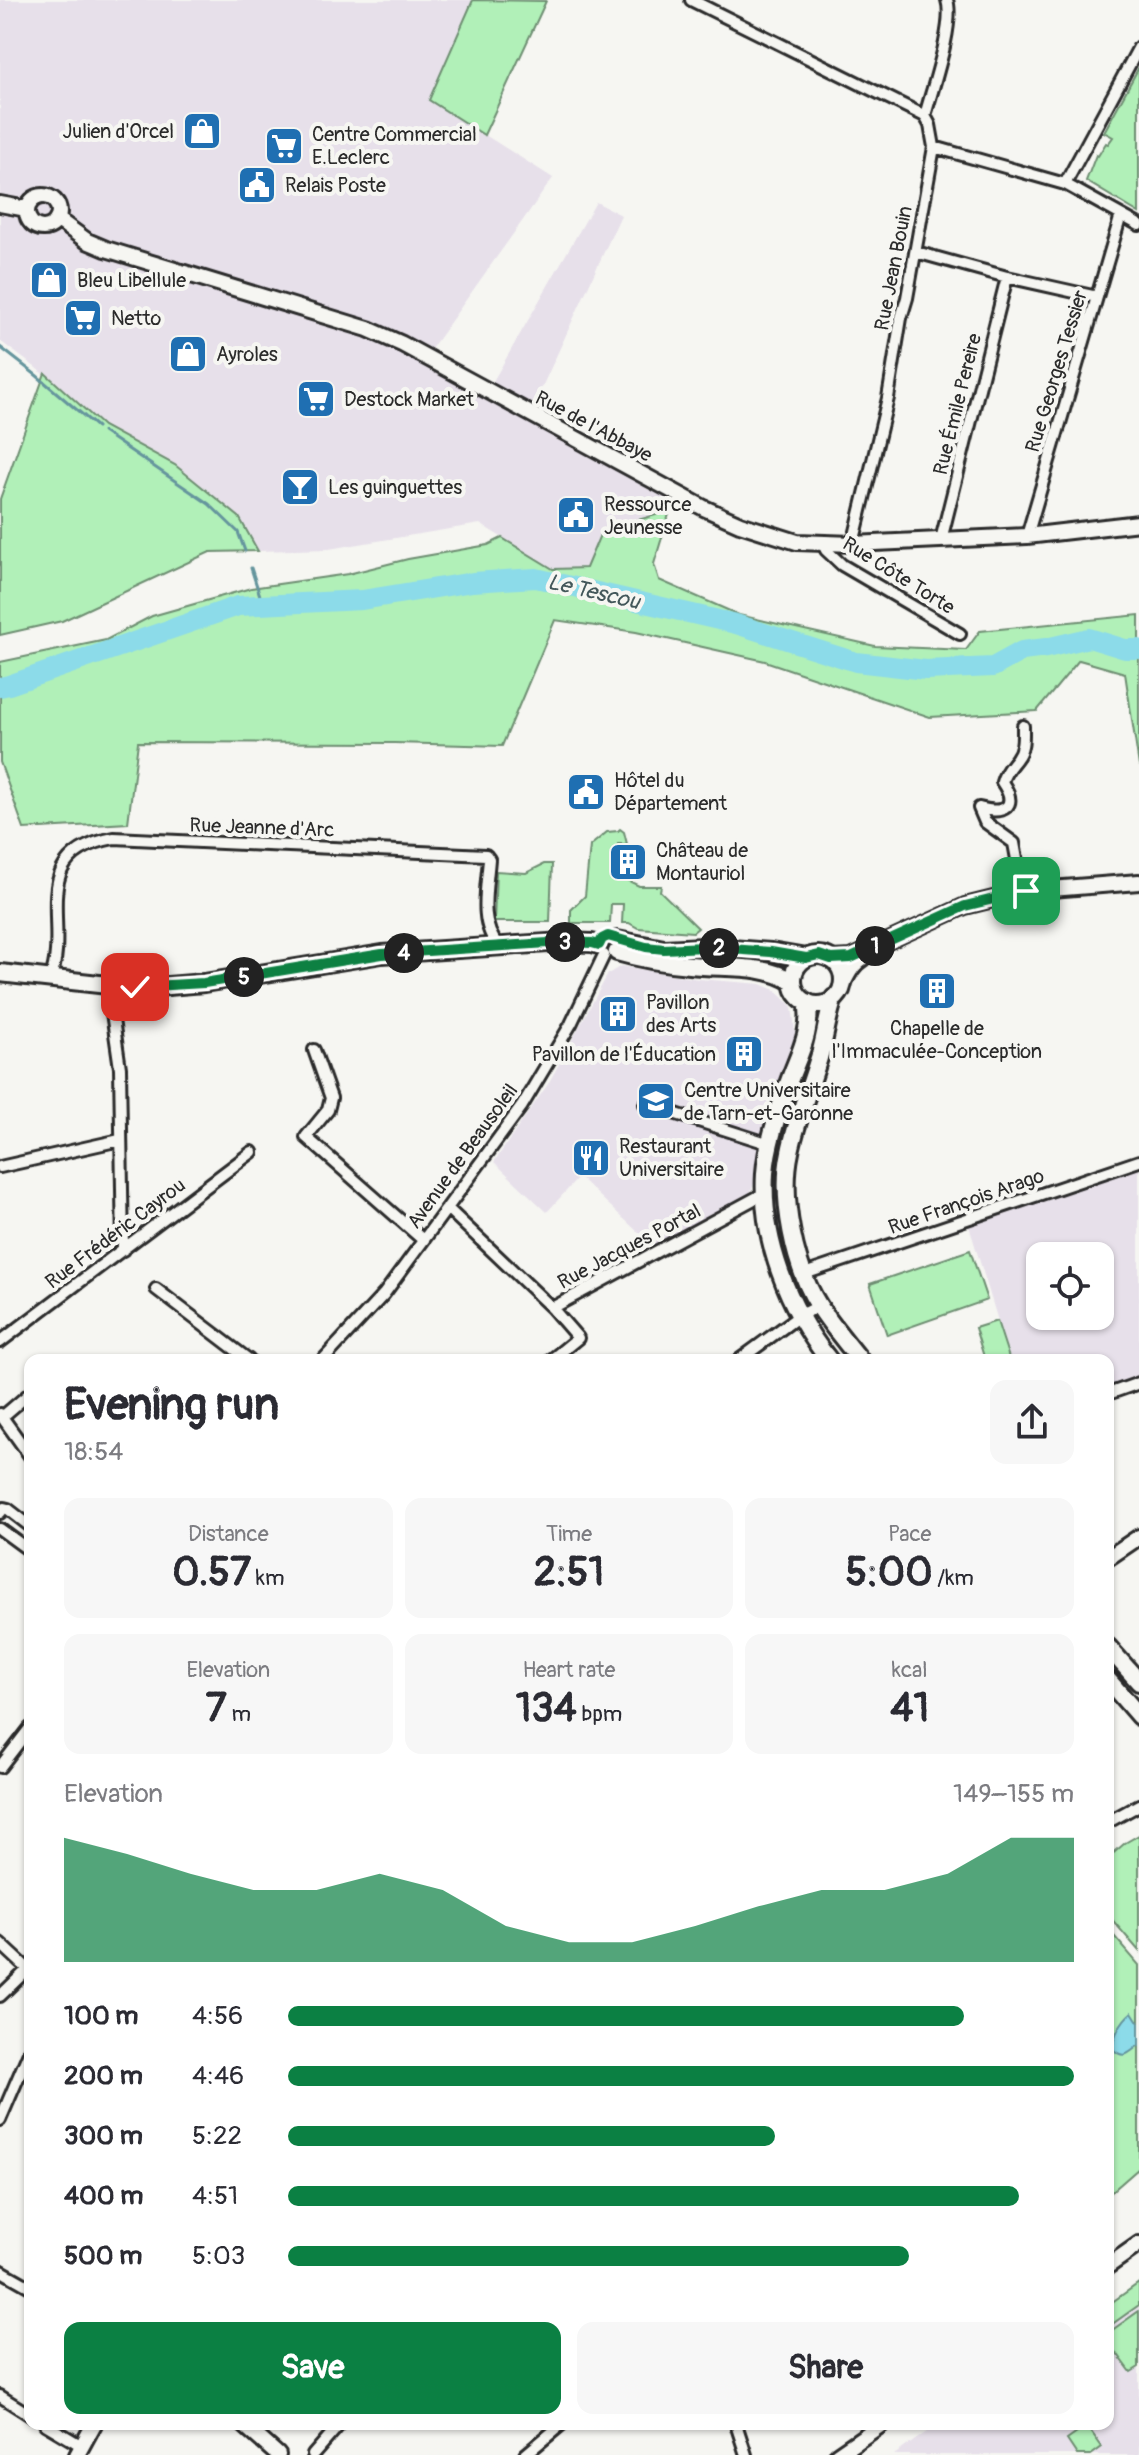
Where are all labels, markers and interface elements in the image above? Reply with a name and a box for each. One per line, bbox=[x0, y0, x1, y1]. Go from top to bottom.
shop icon: Julien d'Orcel bbox=[181, 110, 223, 152]
place label: Julien d'Orcel bbox=[63, 119, 174, 144]
place label: Centre Commercial E.Leclerc bbox=[312, 122, 477, 170]
supermarket icon: Centre Commercial E.Leclerc bbox=[263, 125, 305, 167]
public building icon: Relais Poste bbox=[236, 164, 278, 206]
place label: Relais Poste bbox=[285, 173, 386, 198]
street label: Rue Jean Bouin bbox=[869, 204, 918, 333]
shop icon: Bleu Libellule bbox=[28, 259, 70, 301]
place label: Bleu Libellule bbox=[77, 268, 186, 293]
street label: Rue Georges Tessier bbox=[1020, 287, 1093, 455]
supermarket icon: Netto bbox=[62, 297, 104, 339]
place label: Netto bbox=[111, 306, 161, 331]
street label: Rue Émile Pereire bbox=[928, 331, 987, 477]
shop icon: Ayroles bbox=[167, 333, 209, 375]
place label: Ayroles bbox=[216, 342, 278, 367]
supermarket icon: Destock Market bbox=[295, 378, 337, 420]
street label: Rue de l'Abbaye bbox=[531, 385, 657, 468]
place label: Destock Market bbox=[344, 387, 475, 412]
bar icon: Les guinguettes bbox=[279, 466, 321, 508]
place label: Les guinguettes bbox=[328, 475, 462, 500]
place label: Ressource Jeunesse bbox=[604, 492, 691, 540]
public building icon: Ressource Jeunesse bbox=[555, 494, 597, 536]
street label: Rue Côte Torte bbox=[838, 531, 959, 620]
water label: Le Tescou bbox=[545, 568, 644, 617]
place label: Hôtel du Département bbox=[614, 768, 728, 816]
public building icon: Hôtel du Département bbox=[565, 771, 607, 813]
street label: Rue Jeanne d'Arc bbox=[189, 812, 335, 843]
place label: Château de Montauriol bbox=[656, 838, 748, 886]
building icon: Château de Montauriol bbox=[607, 841, 649, 883]
pin bbox=[992, 857, 1060, 925]
icon: arrive bbox=[1004, 869, 1048, 913]
pin: 3 bbox=[545, 922, 585, 962]
pin: 1 bbox=[855, 926, 895, 966]
text: 3 bbox=[559, 928, 571, 956]
pin: 2 bbox=[699, 928, 739, 968]
text: 1 bbox=[871, 932, 879, 960]
pin: 4 bbox=[384, 933, 424, 973]
text: 2 bbox=[713, 934, 725, 962]
text: 4 bbox=[398, 939, 410, 967]
pin bbox=[101, 953, 169, 1021]
pin: 5 bbox=[224, 957, 264, 997]
text: 5 bbox=[238, 963, 250, 991]
icon: check bbox=[113, 965, 157, 1009]
building icon: Chapelle de l'Immaculée-Conception bbox=[916, 970, 958, 1012]
place label: Pavillon des Arts bbox=[646, 990, 716, 1038]
building icon: Pavillon des Arts bbox=[597, 993, 639, 1035]
place label: Chapelle de l'Immaculée-Conception bbox=[832, 1016, 1042, 1064]
building icon: Pavillon de l'Éducation bbox=[723, 1033, 765, 1075]
place label: Pavillon de l'Éducation bbox=[532, 1042, 716, 1067]
place label: Centre Universitaire de Tarn-et-Garonne bbox=[684, 1078, 853, 1126]
street label: Avenue de Beausoleil bbox=[402, 1079, 523, 1234]
school or university icon: Centre Universitaire de Tarn-et-Garonne bbox=[635, 1080, 677, 1122]
place label: Restaurant Universitaire bbox=[619, 1134, 724, 1182]
restaurant icon: Restaurant Universitaire bbox=[570, 1137, 612, 1179]
street label: Rue François Arago bbox=[885, 1163, 1048, 1240]
street label: Rue Frédéric Cayrou bbox=[40, 1173, 190, 1294]
street label: Rue Jacques Portal bbox=[553, 1198, 705, 1295]
map controls bbox=[1026, 1242, 1114, 1330]
button: locate bbox=[1026, 1242, 1114, 1330]
text: Evening run bbox=[64, 1378, 279, 1433]
button: share bbox=[990, 1380, 1074, 1464]
text: 18:54 bbox=[64, 1436, 123, 1468]
text: Distance bbox=[188, 1520, 269, 1548]
text: Time bbox=[546, 1520, 592, 1548]
text: Pace bbox=[888, 1520, 931, 1548]
text: 0.57 bbox=[172, 1548, 251, 1597]
text: 2:51 bbox=[534, 1548, 604, 1597]
text: 5:00 bbox=[845, 1548, 932, 1597]
text: km bbox=[251, 1564, 285, 1592]
text: /km bbox=[932, 1564, 974, 1592]
text: Elevation bbox=[186, 1656, 270, 1684]
text: Heart rate bbox=[523, 1656, 615, 1684]
text: kcal bbox=[892, 1656, 928, 1684]
text: 7 bbox=[206, 1684, 227, 1733]
text: 134 bbox=[516, 1684, 577, 1733]
text: 41 bbox=[890, 1684, 929, 1733]
text: m bbox=[227, 1700, 251, 1728]
text: bpm bbox=[577, 1700, 622, 1728]
text: Elevation bbox=[64, 1778, 163, 1810]
text: 149–155 m bbox=[953, 1778, 1074, 1810]
text: 100 m bbox=[64, 2000, 138, 2032]
text: 4:56 bbox=[192, 2000, 243, 2032]
text: 200 m bbox=[64, 2060, 143, 2092]
text: 4:46 bbox=[192, 2060, 244, 2092]
text: 300 m bbox=[64, 2120, 143, 2152]
text: 5:22 bbox=[192, 2120, 242, 2152]
text: 400 m bbox=[64, 2180, 143, 2212]
text: 4:51 bbox=[192, 2180, 238, 2212]
text: 500 m bbox=[64, 2240, 142, 2272]
text: 5:03 bbox=[192, 2240, 245, 2272]
button: Save bbox=[64, 2322, 561, 2414]
button: Share bbox=[577, 2322, 1074, 2414]

